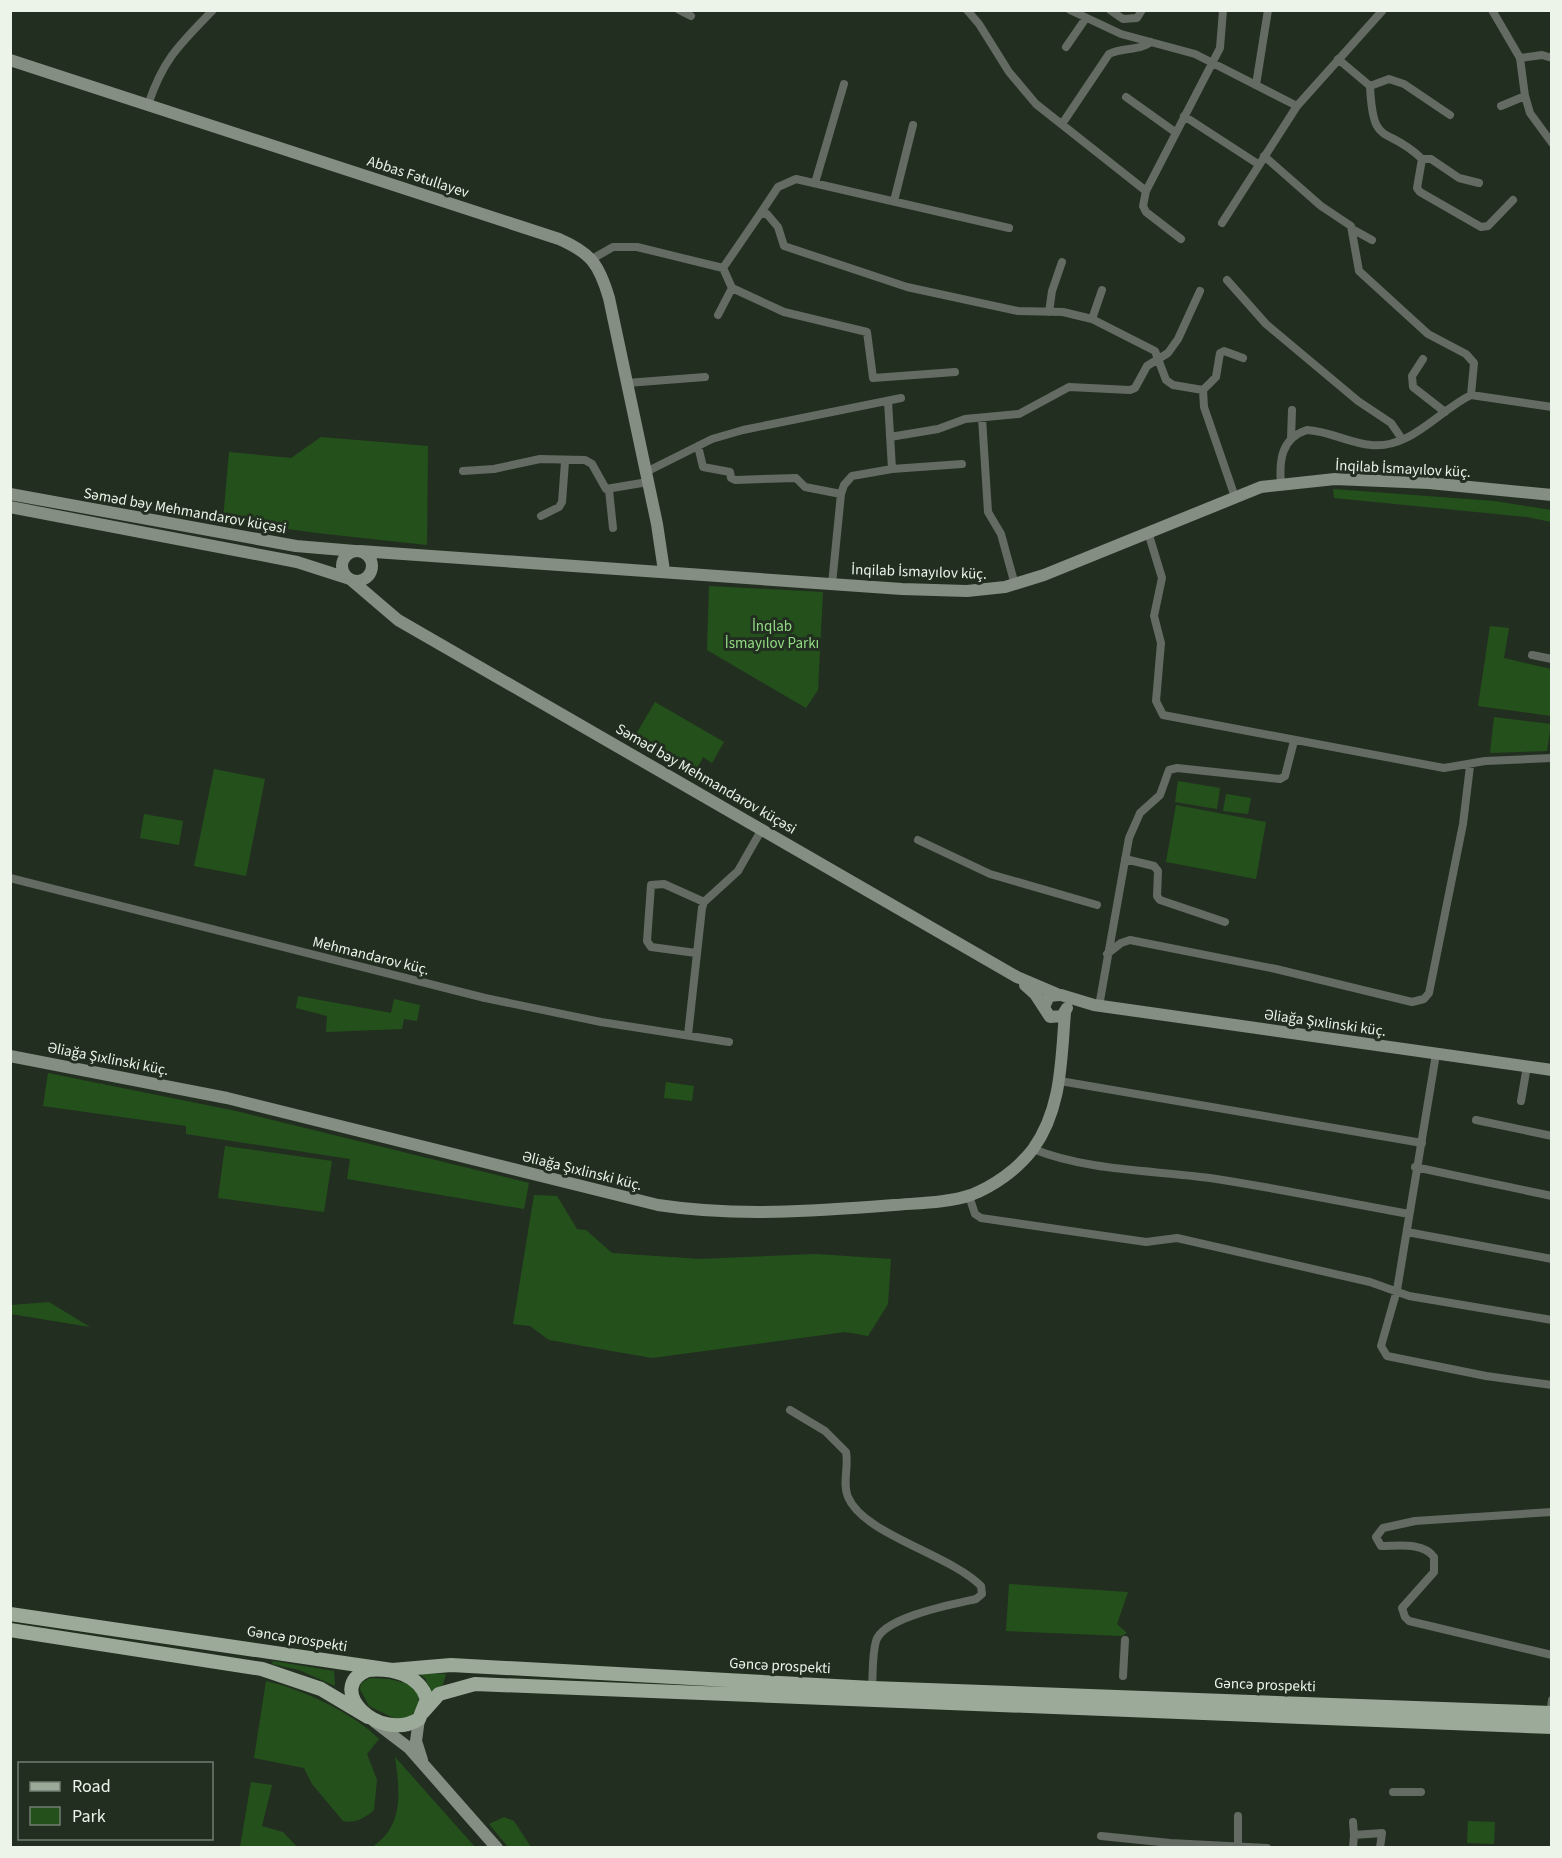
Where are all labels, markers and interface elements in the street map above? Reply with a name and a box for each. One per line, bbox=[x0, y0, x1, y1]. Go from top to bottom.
street label: Abbas Fətullayev bbox=[364, 151, 472, 203]
street label: İnqilab İsmayılov küç. bbox=[1335, 455, 1471, 483]
street label: Səməd bəy Mehmandarov küçəsi bbox=[82, 483, 288, 539]
street label: İnqilab İsmayılov küç. bbox=[851, 559, 987, 585]
park label: İnqlab İsmayılov Parkı bbox=[725, 616, 819, 654]
street label: Səməd bəy Mehmandarov küçəsi bbox=[612, 718, 800, 840]
street label: Mehmandarov küç. bbox=[310, 931, 432, 981]
street label: Əliağa Şıxlinski küç. bbox=[1263, 1004, 1387, 1042]
street label: Əliağa Şıxlinski küç. bbox=[46, 1037, 170, 1081]
street label: Əliağa Şıxlinski küç. bbox=[520, 1146, 644, 1196]
street label: Gəncə prospekti bbox=[245, 1621, 349, 1657]
street label: Gəncə prospekti bbox=[729, 1653, 831, 1679]
street label: Gəncə prospekti bbox=[1214, 1673, 1316, 1697]
legend bbox=[18, 1762, 213, 1840]
text: Road bbox=[72, 1774, 111, 1799]
text: Park bbox=[72, 1804, 106, 1829]

